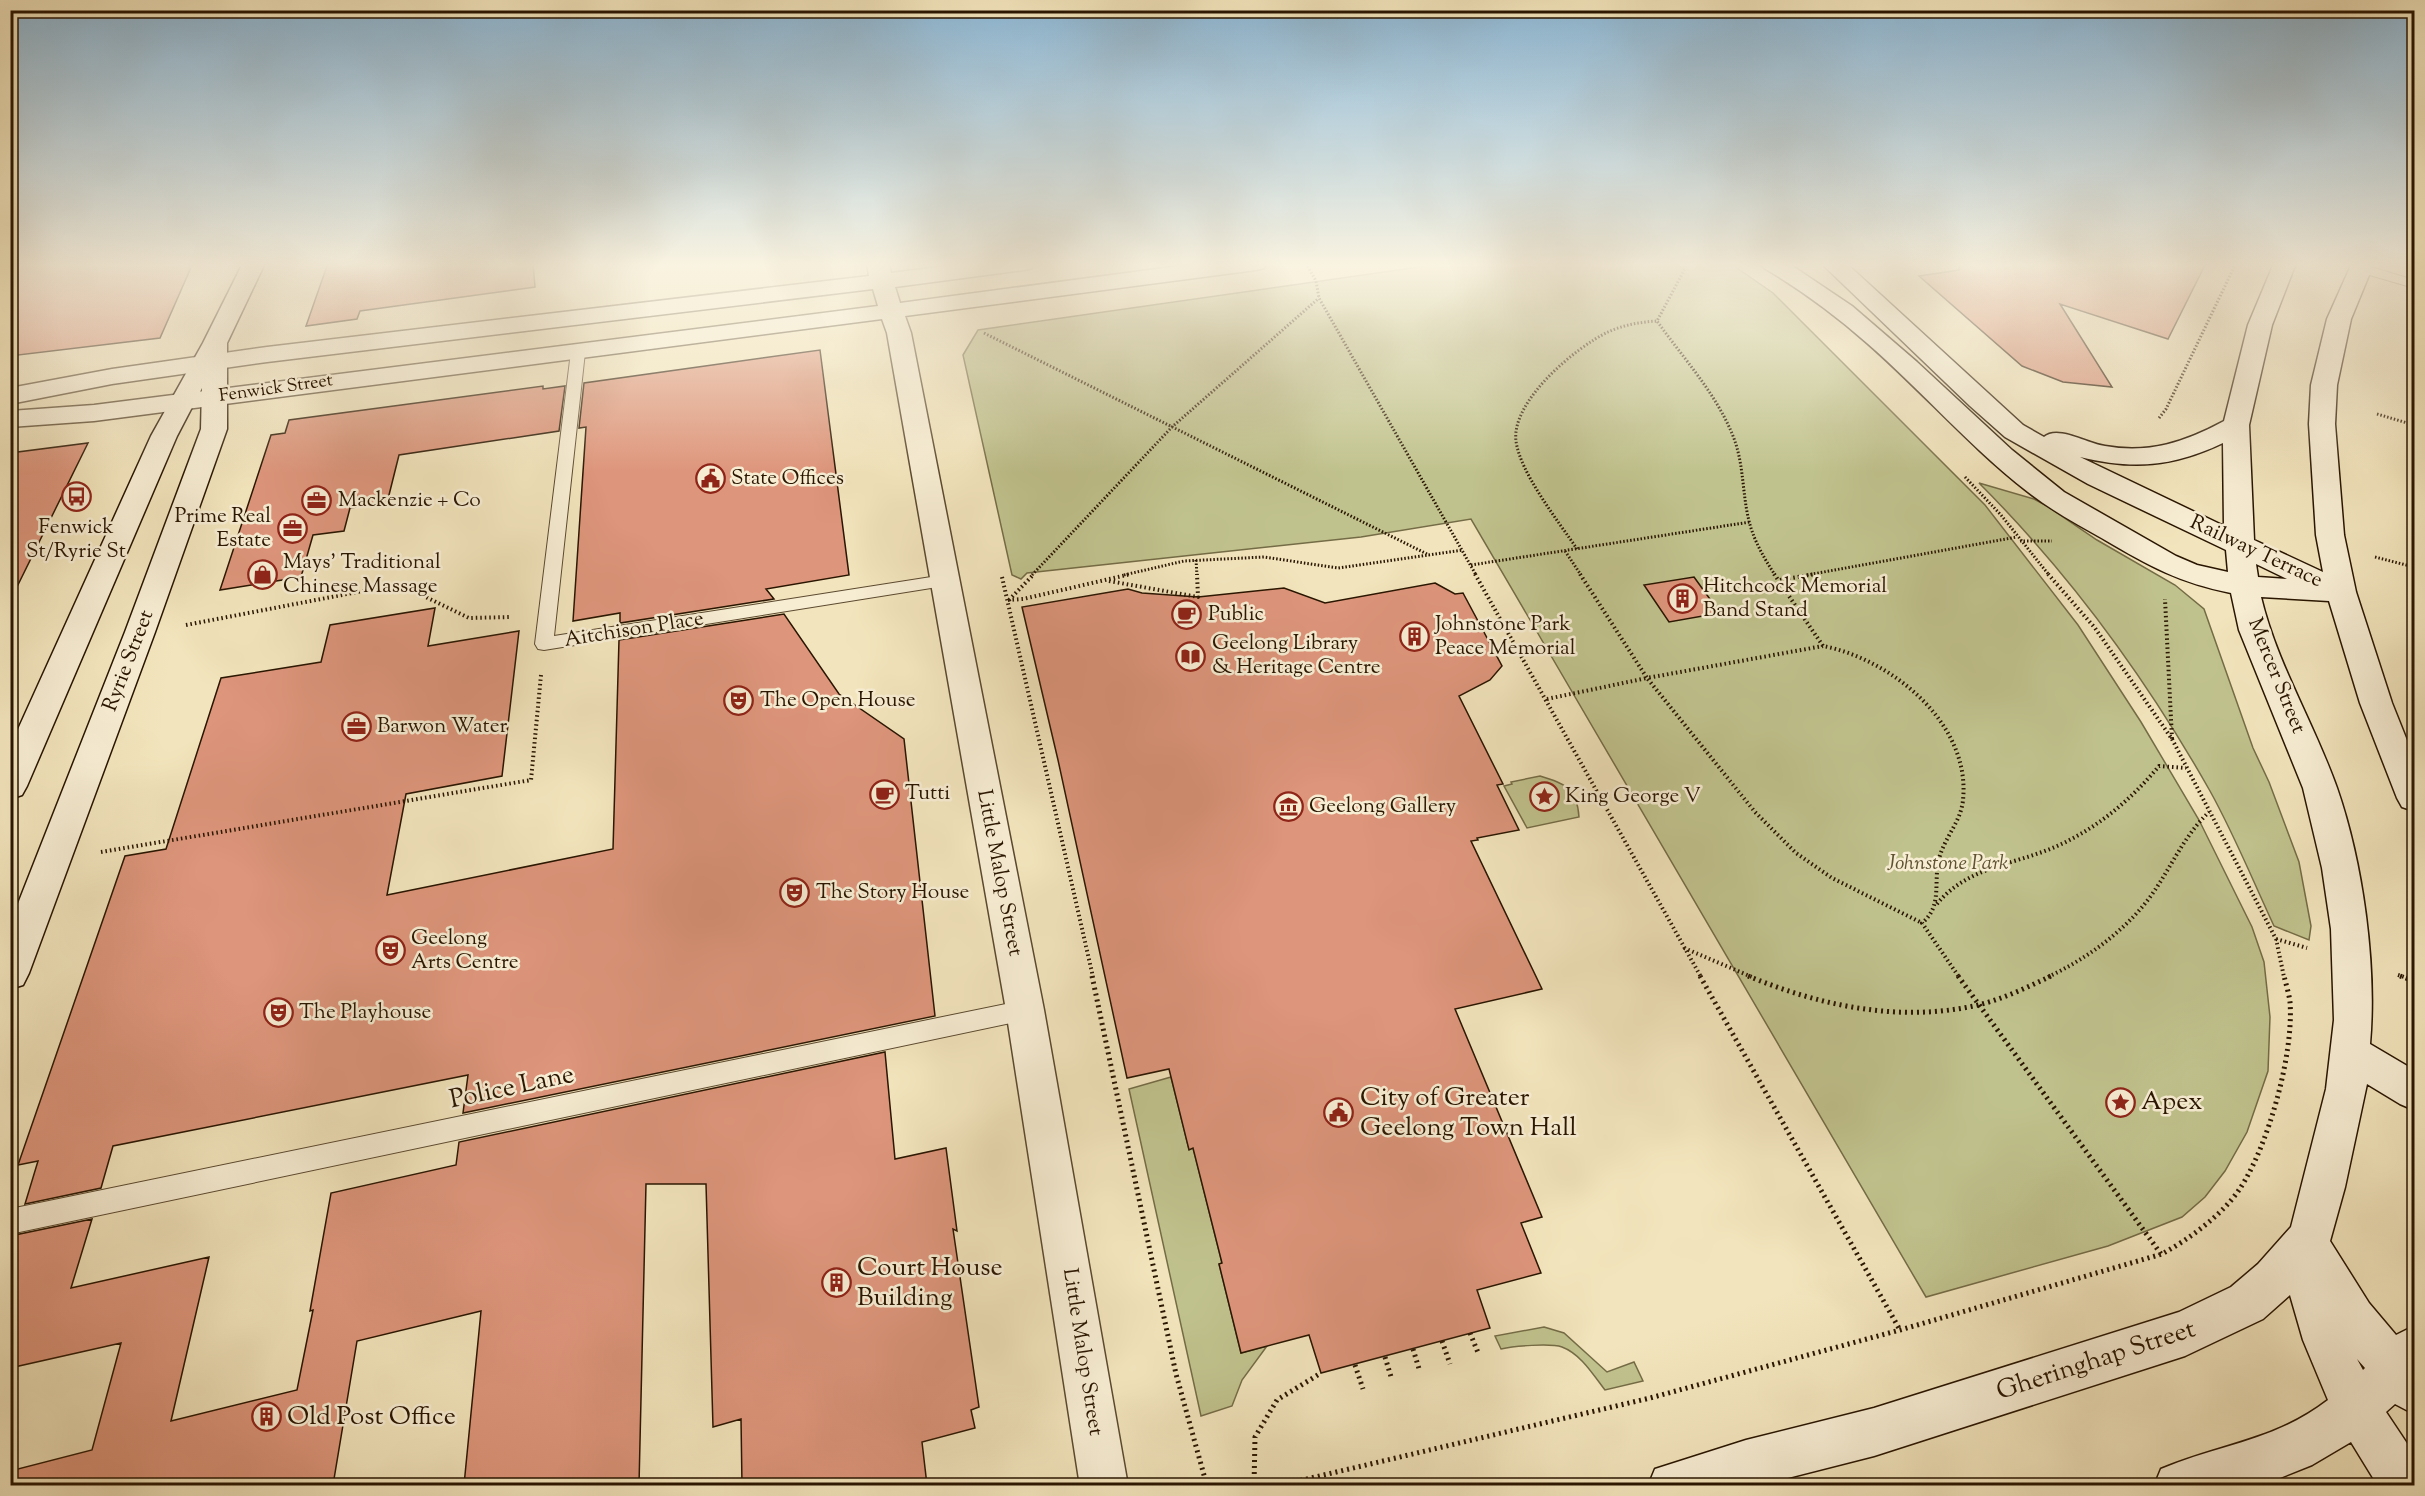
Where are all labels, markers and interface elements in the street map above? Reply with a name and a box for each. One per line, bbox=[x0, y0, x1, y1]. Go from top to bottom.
street label: Fenwick Street bbox=[217, 368, 335, 410]
public building icon: State Offices bbox=[694, 463, 726, 495]
place label: State Offices bbox=[731, 464, 844, 494]
bus stop icon: Fenwick St/Ryrie St bbox=[60, 481, 92, 513]
office icon: Mackenzie + Co bbox=[301, 485, 333, 517]
place label: Mackenzie + Co bbox=[338, 486, 481, 516]
place label: Prime Real Estate bbox=[174, 502, 271, 556]
street label: Railway Terrace bbox=[2185, 508, 2327, 596]
place label: Fenwick St/Ryrie St bbox=[26, 513, 126, 567]
office icon: Prime Real Estate bbox=[276, 513, 308, 545]
place label: Mays' Traditional Chinese Massage bbox=[283, 548, 441, 602]
shop icon: Mays' Traditional Chinese Massage bbox=[246, 559, 278, 591]
place label: Hitchcock Memorial Band Stand bbox=[1703, 572, 1887, 626]
building icon: Hitchcock Memorial Band Stand bbox=[1666, 583, 1698, 615]
cafe icon: Public bbox=[1171, 599, 1203, 631]
place label: Public bbox=[1208, 600, 1264, 630]
street label: Aitchison Place bbox=[562, 604, 706, 656]
street label: Ryrie Street bbox=[96, 606, 162, 716]
place label: Johnstone Park Peace Memorial bbox=[1434, 610, 1576, 664]
street label: Mercer Street bbox=[2239, 614, 2313, 738]
building icon: Johnstone Park Peace Memorial bbox=[1398, 621, 1430, 653]
place label: Geelong Library & Heritage Centre bbox=[1212, 629, 1381, 683]
library icon: Geelong Library & Heritage Centre bbox=[1175, 640, 1207, 672]
theatre icon: The Open House bbox=[723, 685, 755, 717]
place label: The Open House bbox=[760, 686, 916, 716]
office icon: Barwon Water bbox=[340, 711, 372, 743]
place label: Barwon Water bbox=[377, 712, 507, 742]
cafe icon: Tutti bbox=[868, 778, 900, 810]
place label: Tutti bbox=[905, 779, 950, 809]
place icon: King George V bbox=[1528, 781, 1560, 813]
place label: King George V bbox=[1565, 782, 1701, 812]
street label: Little Malop Street bbox=[968, 787, 1030, 959]
museum icon: Geelong Gallery bbox=[1272, 791, 1304, 823]
place label: Geelong Gallery bbox=[1309, 792, 1457, 822]
park label: Johnstone Park bbox=[1886, 849, 2009, 879]
theatre icon: The Story House bbox=[779, 877, 811, 909]
place label: The Story House bbox=[816, 878, 969, 908]
place label: Geelong Arts Centre bbox=[411, 924, 519, 978]
theatre icon: Geelong Arts Centre bbox=[374, 935, 406, 967]
theatre icon: The Playhouse bbox=[262, 997, 294, 1029]
place label: The Playhouse bbox=[299, 998, 431, 1028]
street label: Police Lane bbox=[446, 1057, 578, 1119]
place label: City of Greater Geelong Town Hall bbox=[1360, 1080, 1577, 1147]
place label: Apex bbox=[2141, 1084, 2202, 1121]
place icon: Apex bbox=[2104, 1086, 2136, 1118]
public building icon: City of Greater Geelong Town Hall bbox=[1323, 1097, 1355, 1129]
place label: Court House Building bbox=[857, 1250, 1003, 1317]
street label: Little Malop Street bbox=[1054, 1266, 1110, 1438]
building icon: Court House Building bbox=[820, 1267, 852, 1299]
street label: Gheringhap Street bbox=[1992, 1311, 2200, 1411]
place label: Old Post Office bbox=[287, 1399, 456, 1436]
building icon: Old Post Office bbox=[250, 1401, 282, 1433]

